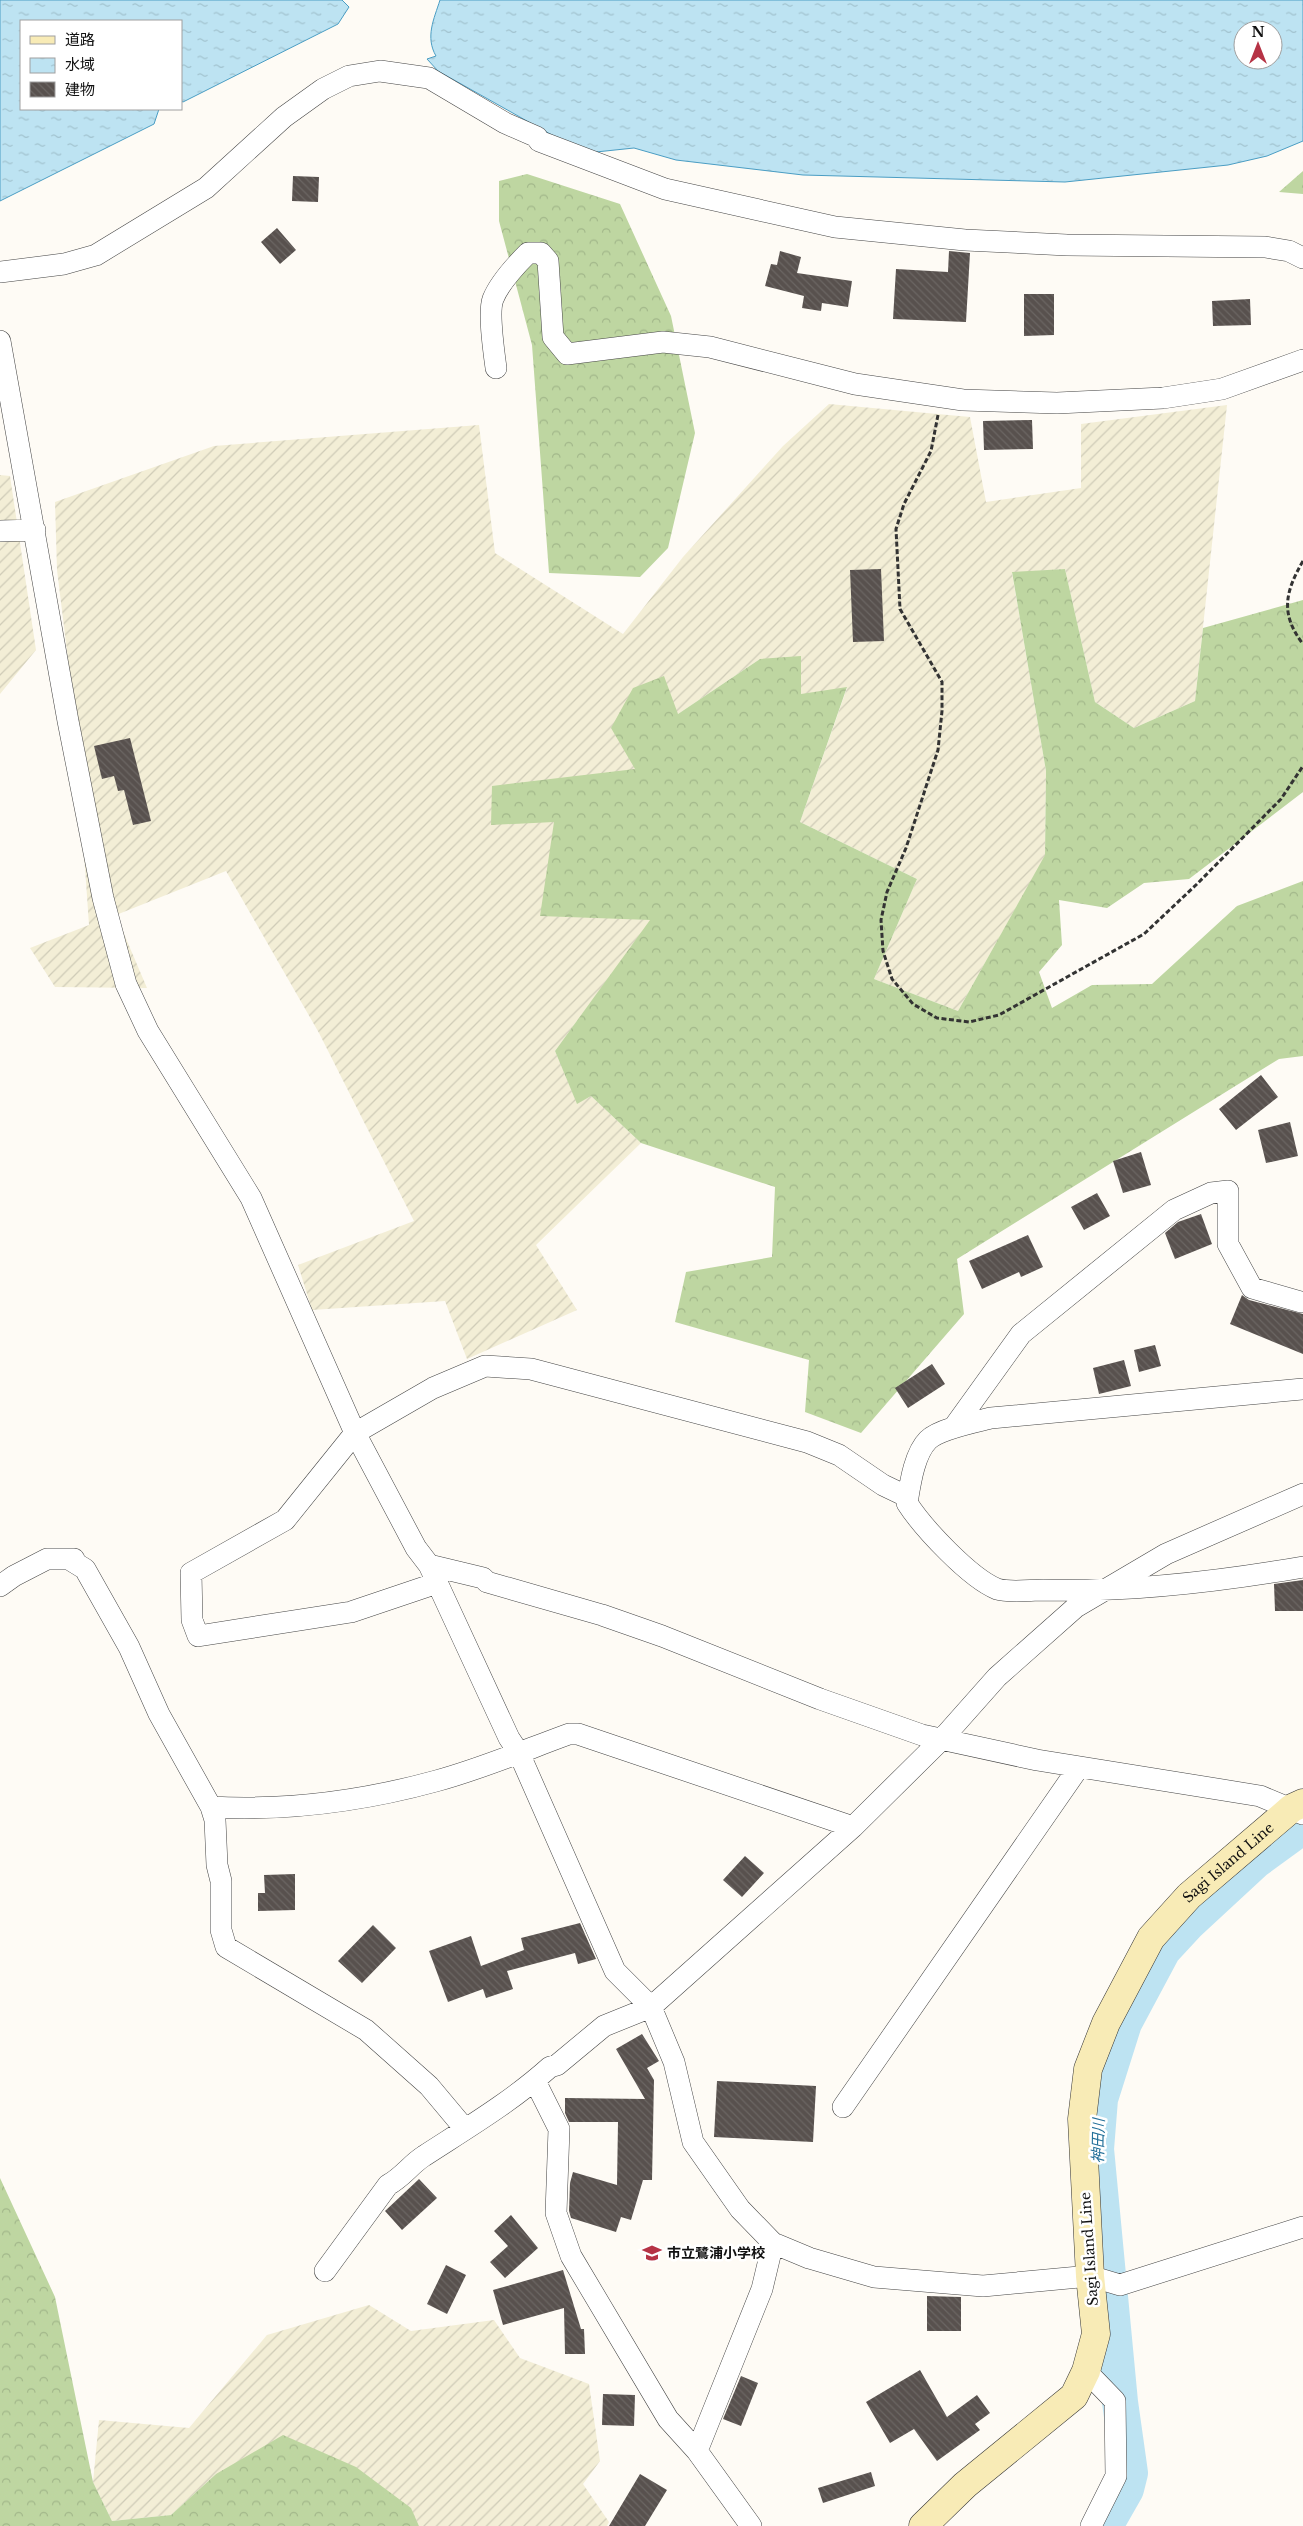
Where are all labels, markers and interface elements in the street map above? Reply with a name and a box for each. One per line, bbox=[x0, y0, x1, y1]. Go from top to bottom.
legend bbox=[20, 20, 182, 110]
north arrow bbox=[1233, 20, 1283, 70]
text: N bbox=[1251, 23, 1265, 41]
text: 道路 bbox=[65, 30, 95, 49]
text: 水域 bbox=[65, 55, 95, 74]
text: 建物 bbox=[65, 80, 95, 99]
street label: Sagi Island Line bbox=[1179, 1819, 1277, 1906]
water label: 神田川 bbox=[1088, 2116, 1108, 2164]
street label: Sagi Island Line bbox=[1076, 2191, 1102, 2307]
school or university icon: 市立鷺浦小学校 bbox=[641, 2242, 663, 2264]
place label: 市立鷺浦小学校 bbox=[667, 2244, 765, 2262]

